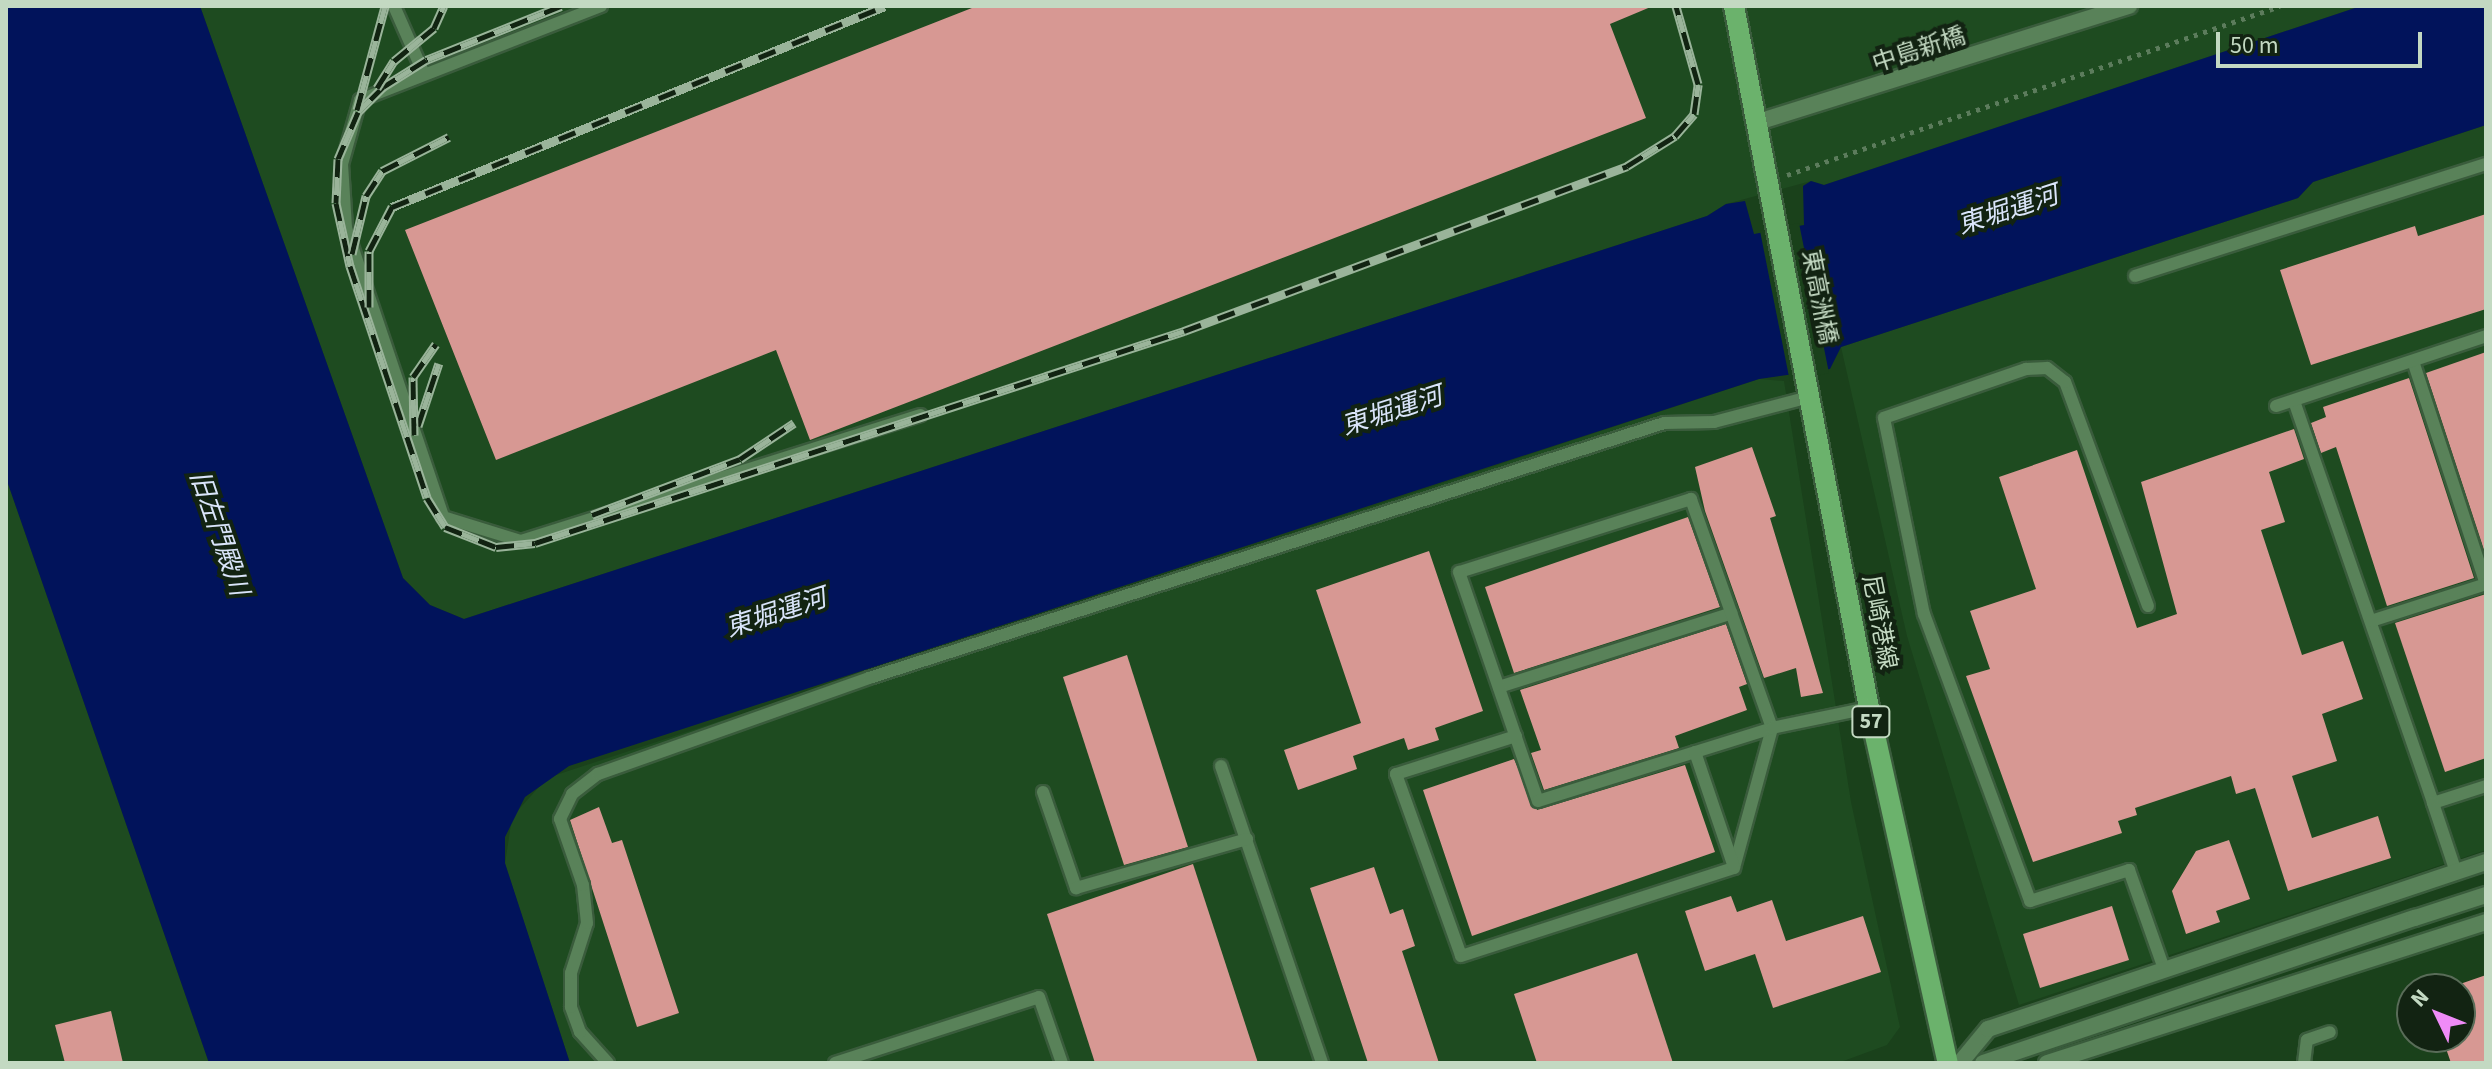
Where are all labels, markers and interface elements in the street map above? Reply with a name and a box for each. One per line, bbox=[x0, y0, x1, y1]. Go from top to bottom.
scale bar bbox=[2220, 16, 2426, 66]
street label: 中島新橋 bbox=[1869, 21, 1969, 79]
text: 50 m bbox=[2230, 28, 2279, 63]
water label: 東堀運河 bbox=[1954, 179, 2062, 241]
street label: 東高洲橋 bbox=[1796, 247, 1842, 347]
water label: 東堀運河 bbox=[1338, 380, 1446, 442]
water label: 旧左門殿川 bbox=[183, 466, 255, 600]
street label: 尼崎港線 bbox=[1856, 572, 1902, 672]
water label: 東堀運河 bbox=[722, 582, 830, 644]
road number: 57 bbox=[1851, 704, 1891, 740]
north arrow bbox=[2396, 973, 2476, 1053]
text: N bbox=[2403, 982, 2437, 1014]

